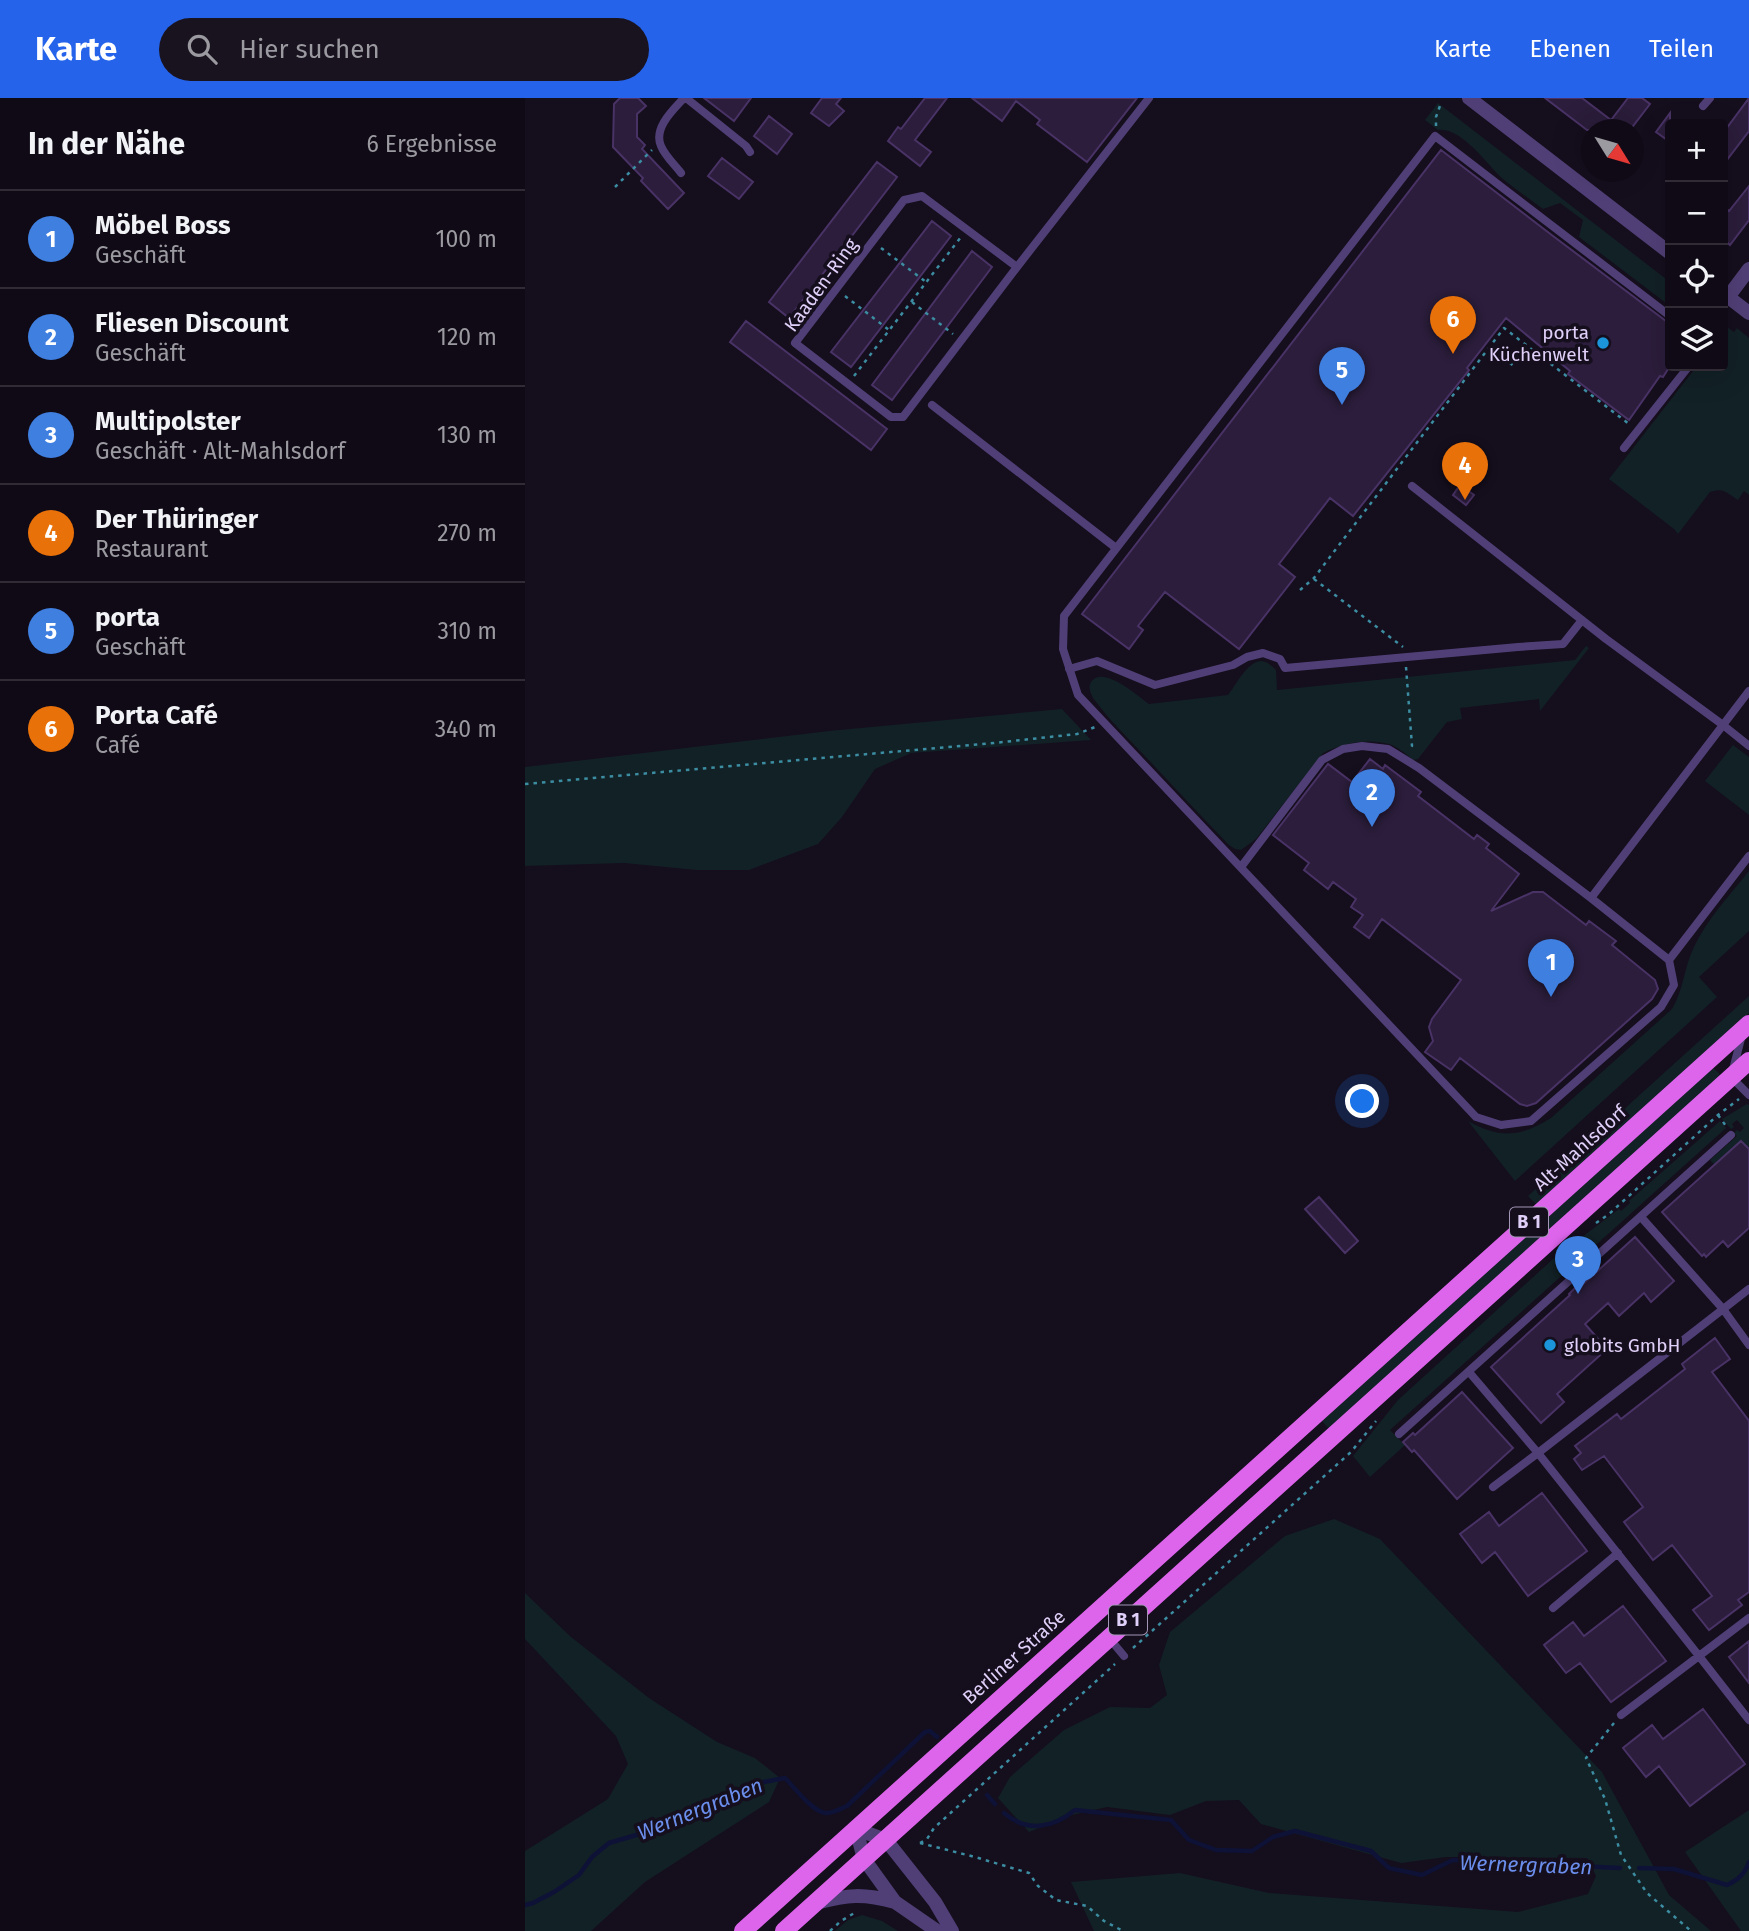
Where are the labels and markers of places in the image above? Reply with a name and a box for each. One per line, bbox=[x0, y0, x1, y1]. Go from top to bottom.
pin: 6 bbox=[1430, 296, 1476, 354]
place label: porta Küchenwelt bbox=[1489, 321, 1589, 366]
marker: porta Küchenwelt bbox=[1595, 335, 1611, 351]
pin: 5 bbox=[1319, 347, 1365, 405]
pin: 4 bbox=[1442, 442, 1488, 500]
pin: 2 bbox=[1349, 769, 1395, 827]
pin: 1 bbox=[1528, 939, 1574, 997]
pin: 3 bbox=[1555, 1236, 1601, 1294]
place label: globits GmbH bbox=[1564, 1334, 1680, 1357]
marker: globits GmbH bbox=[1542, 1337, 1558, 1353]

